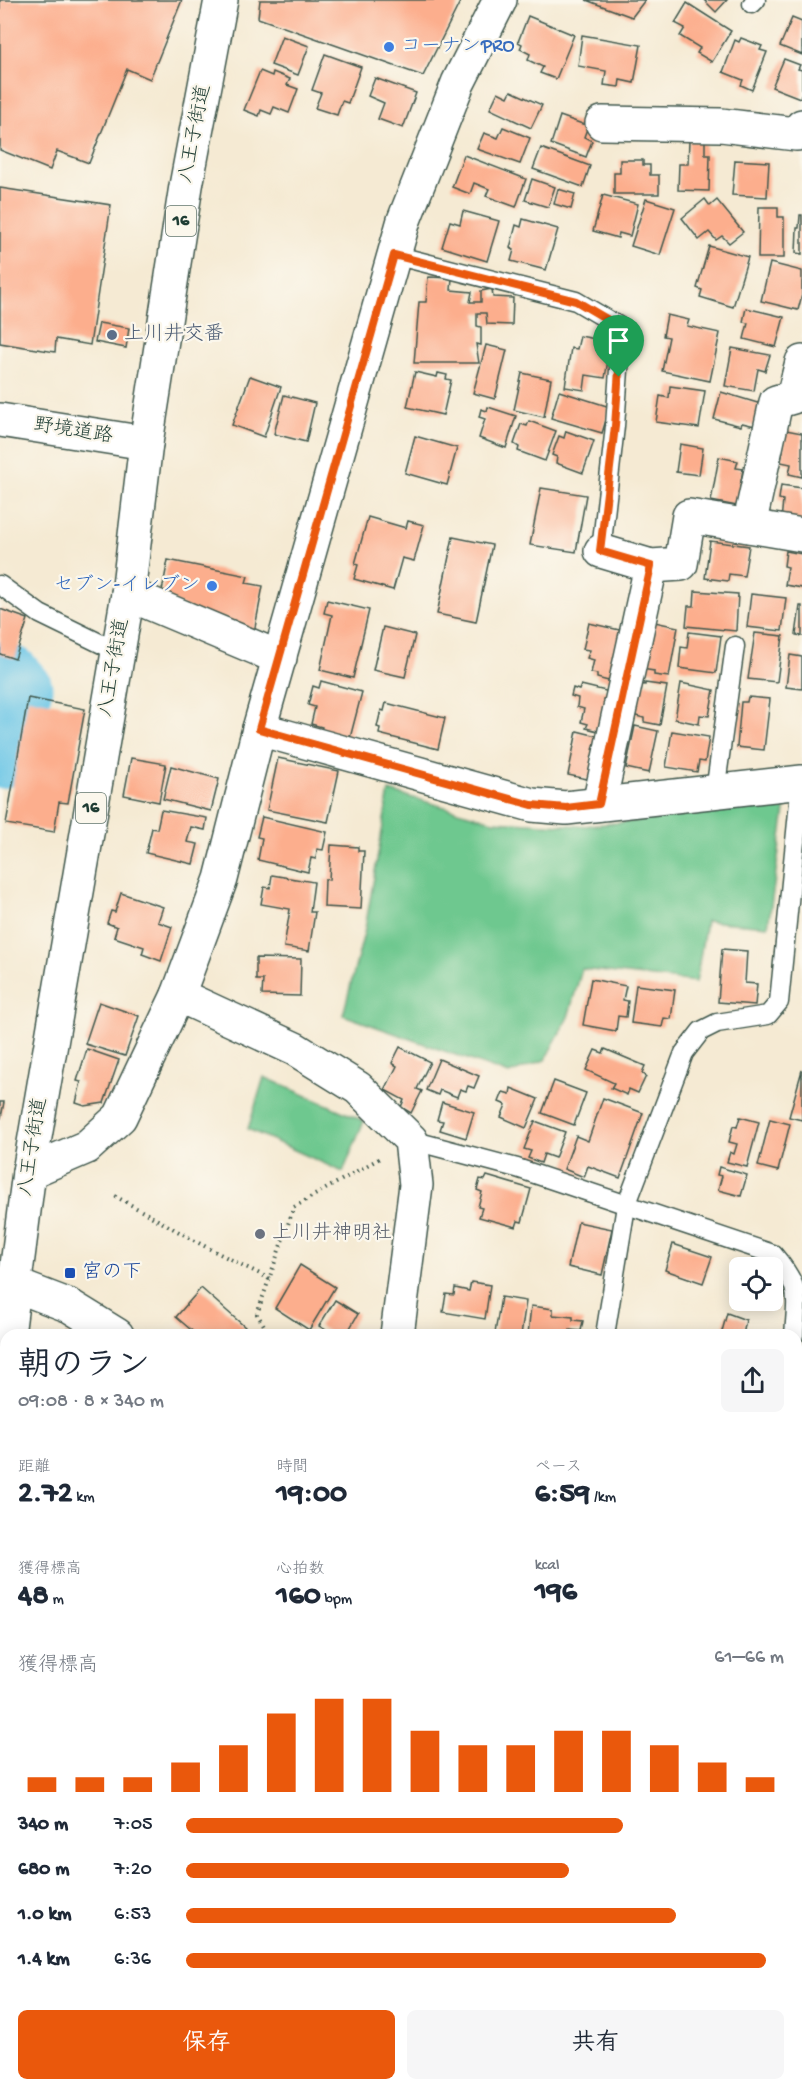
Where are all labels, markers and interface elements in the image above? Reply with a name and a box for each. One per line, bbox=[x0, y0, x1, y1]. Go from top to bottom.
place label: コーナンPRO bbox=[401, 36, 515, 59]
marker: コーナンPRO bbox=[382, 40, 396, 54]
street label: 八王子街道 bbox=[174, 83, 217, 185]
road number: 16 bbox=[166, 206, 196, 236]
pin bbox=[593, 315, 644, 377]
place label: 上川井交番 bbox=[124, 322, 224, 347]
icon: arrive bbox=[602, 324, 635, 357]
marker: 上川井交番 bbox=[105, 328, 119, 342]
street label: 野境道路 bbox=[32, 413, 114, 450]
place label: セブン-イレブン bbox=[54, 574, 200, 598]
marker: セブン-イレブン bbox=[205, 579, 219, 593]
street label: 八王子街道 bbox=[94, 617, 135, 719]
road number: 16 bbox=[76, 793, 106, 823]
street label: 八王子街道 bbox=[14, 1096, 53, 1198]
place label: 上川井神明社 bbox=[272, 1221, 392, 1246]
marker: 上川井神明社 bbox=[253, 1227, 267, 1241]
map controls bbox=[729, 1257, 783, 1311]
button: locate bbox=[729, 1257, 783, 1311]
place label: 宮の下 bbox=[82, 1261, 142, 1285]
marker: 宮の下 bbox=[63, 1266, 77, 1280]
text: 朝のラン bbox=[18, 1349, 150, 1387]
button: share bbox=[721, 1349, 784, 1412]
text: 09:08 · 8 × 340 m bbox=[18, 1391, 164, 1414]
text: 距離 bbox=[18, 1459, 50, 1478]
text: 時間 bbox=[276, 1459, 308, 1478]
text: ペース bbox=[535, 1459, 582, 1478]
text: 2.72 bbox=[18, 1478, 72, 1513]
text: 19:00 bbox=[276, 1478, 347, 1513]
text: 6:59 bbox=[535, 1478, 590, 1513]
text: km bbox=[72, 1489, 95, 1508]
text: /km bbox=[590, 1489, 616, 1508]
text: kcal bbox=[535, 1557, 560, 1576]
text: 獲得標高 bbox=[18, 1561, 82, 1580]
text: 心拍数 bbox=[276, 1561, 324, 1580]
text: 196 bbox=[535, 1576, 577, 1611]
text: 48 bbox=[18, 1580, 49, 1615]
text: 160 bbox=[276, 1580, 321, 1615]
text: m bbox=[49, 1591, 64, 1610]
text: bpm bbox=[321, 1591, 352, 1610]
text: 61–66 m bbox=[714, 1647, 784, 1670]
text: 獲得標高 bbox=[18, 1655, 98, 1678]
text: 340 m bbox=[18, 1814, 68, 1837]
text: 7:05 bbox=[114, 1814, 153, 1837]
text: 680 m bbox=[18, 1859, 69, 1882]
text: 7:20 bbox=[114, 1859, 152, 1882]
text: 1.0 km bbox=[18, 1904, 72, 1927]
text: 6:53 bbox=[114, 1904, 151, 1927]
text: 1.4 km bbox=[18, 1949, 70, 1972]
text: 6:36 bbox=[114, 1949, 151, 1972]
button: 保存 bbox=[18, 2010, 395, 2079]
button: 共有 bbox=[407, 2010, 784, 2079]

